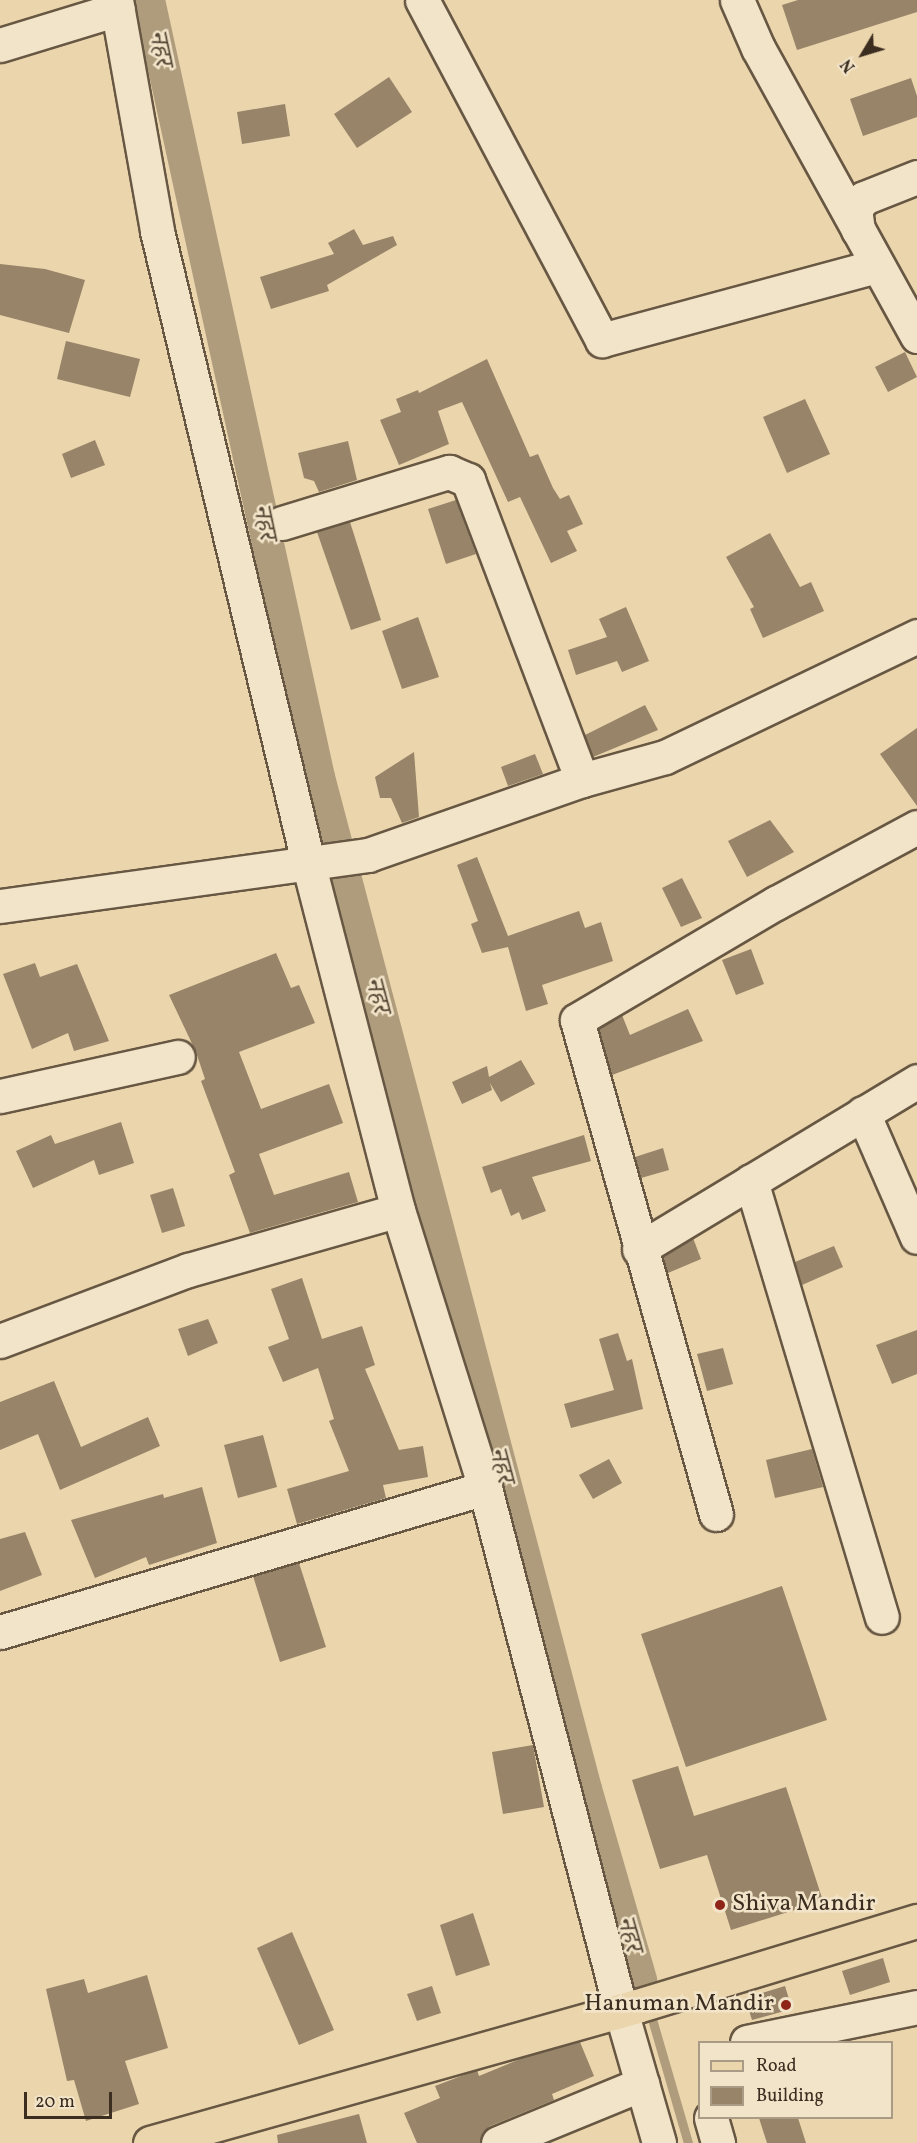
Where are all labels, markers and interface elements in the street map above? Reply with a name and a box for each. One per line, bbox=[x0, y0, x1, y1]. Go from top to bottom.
north arrow bbox=[833, 24, 893, 84]
water label: नहर bbox=[140, 27, 178, 69]
text: N bbox=[837, 54, 861, 76]
water label: नहर bbox=[244, 501, 282, 543]
water label: नहर bbox=[356, 974, 396, 1016]
water label: नहर bbox=[480, 1444, 520, 1486]
place label: Shiva Mandir bbox=[732, 1891, 876, 1919]
marker: Shiva Mandir bbox=[713, 1898, 727, 1912]
water label: नहर bbox=[608, 1913, 648, 1955]
place label: Hanuman Mandir bbox=[584, 1991, 774, 2019]
marker: Hanuman Mandir bbox=[779, 1998, 793, 2012]
legend bbox=[698, 2041, 893, 2119]
text: Road bbox=[756, 2054, 797, 2079]
scale bar bbox=[27, 2080, 116, 2118]
text: Building bbox=[756, 2084, 824, 2109]
text: 20 m bbox=[35, 2090, 75, 2115]

